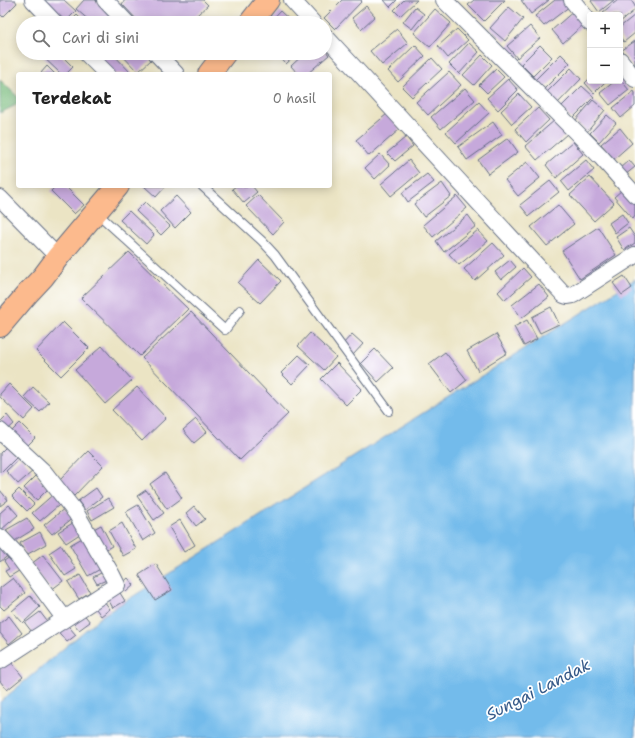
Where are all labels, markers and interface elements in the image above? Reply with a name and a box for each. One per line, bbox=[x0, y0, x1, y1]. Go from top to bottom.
map controls bbox=[587, 12, 623, 84]
button: + bbox=[587, 12, 623, 48]
search box bbox=[16, 16, 332, 60]
icon: search bbox=[30, 27, 52, 49]
text: Cari di sini bbox=[62, 28, 139, 48]
button: − bbox=[587, 48, 623, 84]
text: Terdekat bbox=[32, 87, 112, 109]
text: 0 hasil bbox=[273, 90, 316, 107]
water label: Sungai Landak bbox=[482, 654, 594, 725]

